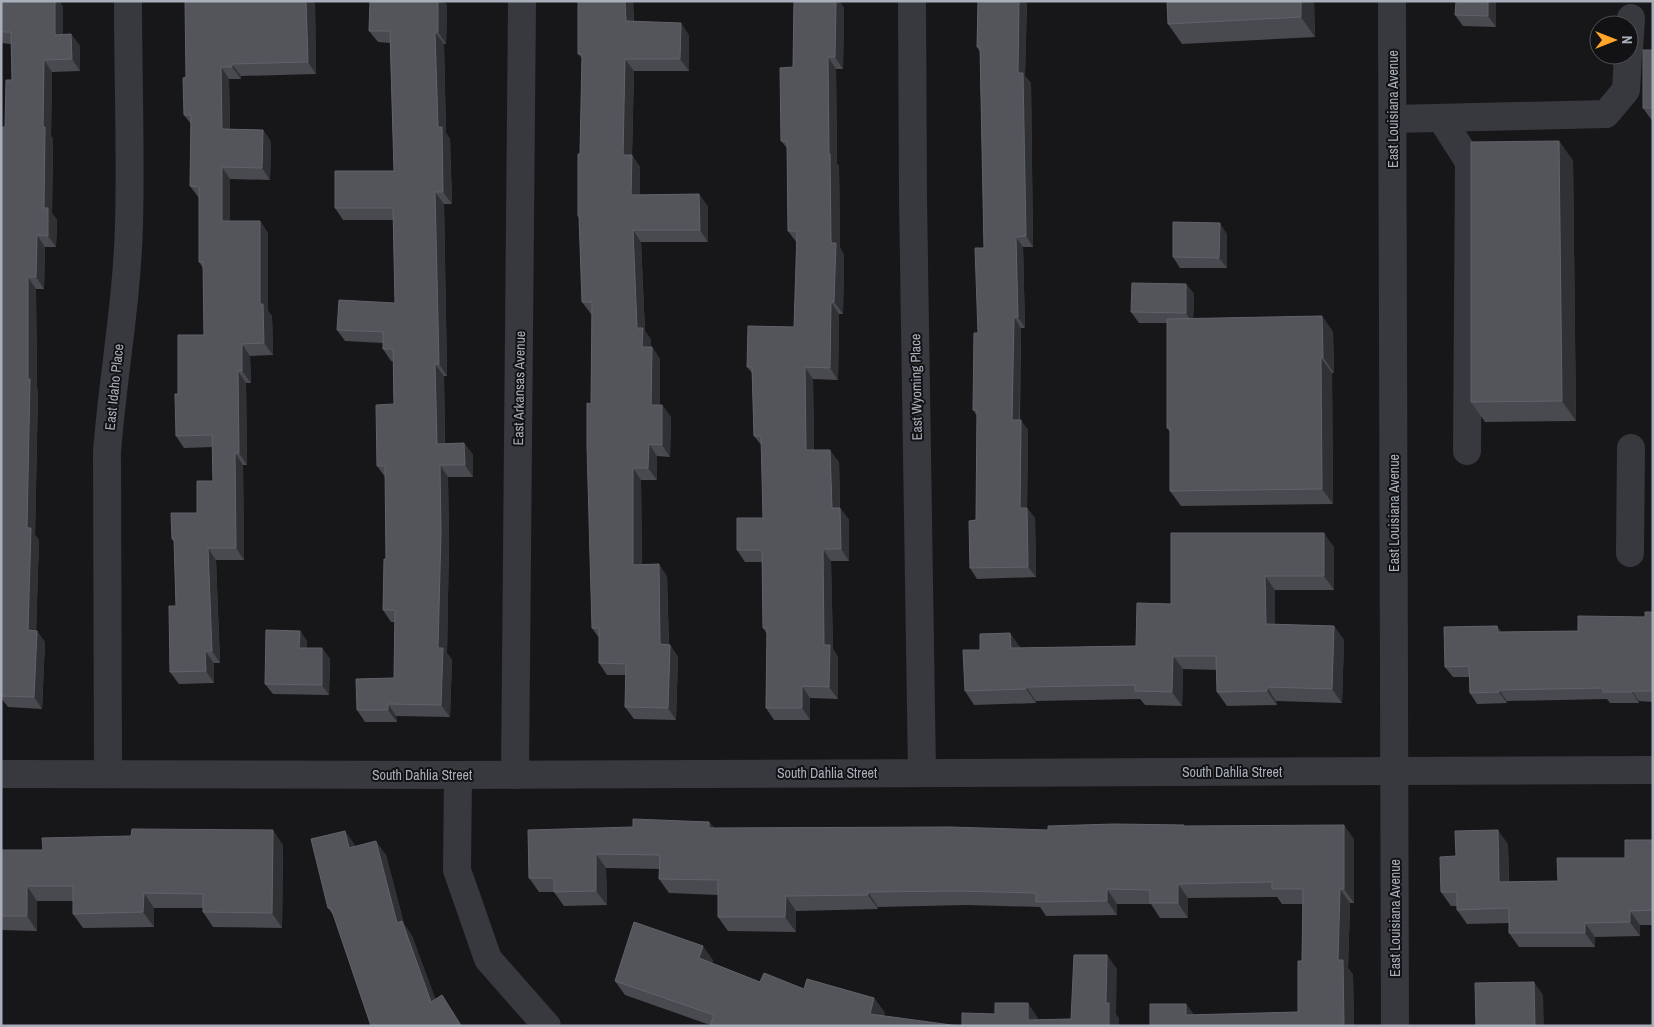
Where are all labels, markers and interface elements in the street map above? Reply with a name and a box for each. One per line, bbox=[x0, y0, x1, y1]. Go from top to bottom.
north arrow bbox=[1589, 15, 1639, 65]
text: N bbox=[1618, 36, 1636, 44]
street label: East Louisiana Avenue bbox=[1384, 50, 1402, 168]
street label: East Arkansas Avenue bbox=[509, 331, 529, 445]
street label: East Wyoming Place bbox=[906, 334, 926, 440]
street label: East Idaho Place bbox=[101, 343, 127, 431]
street label: East Louisiana Avenue bbox=[1385, 454, 1403, 572]
street label: South Dahlia Street bbox=[1182, 763, 1282, 781]
street label: South Dahlia Street bbox=[777, 764, 877, 782]
street label: South Dahlia Street bbox=[372, 766, 472, 784]
street label: East Louisiana Avenue bbox=[1386, 859, 1404, 977]

